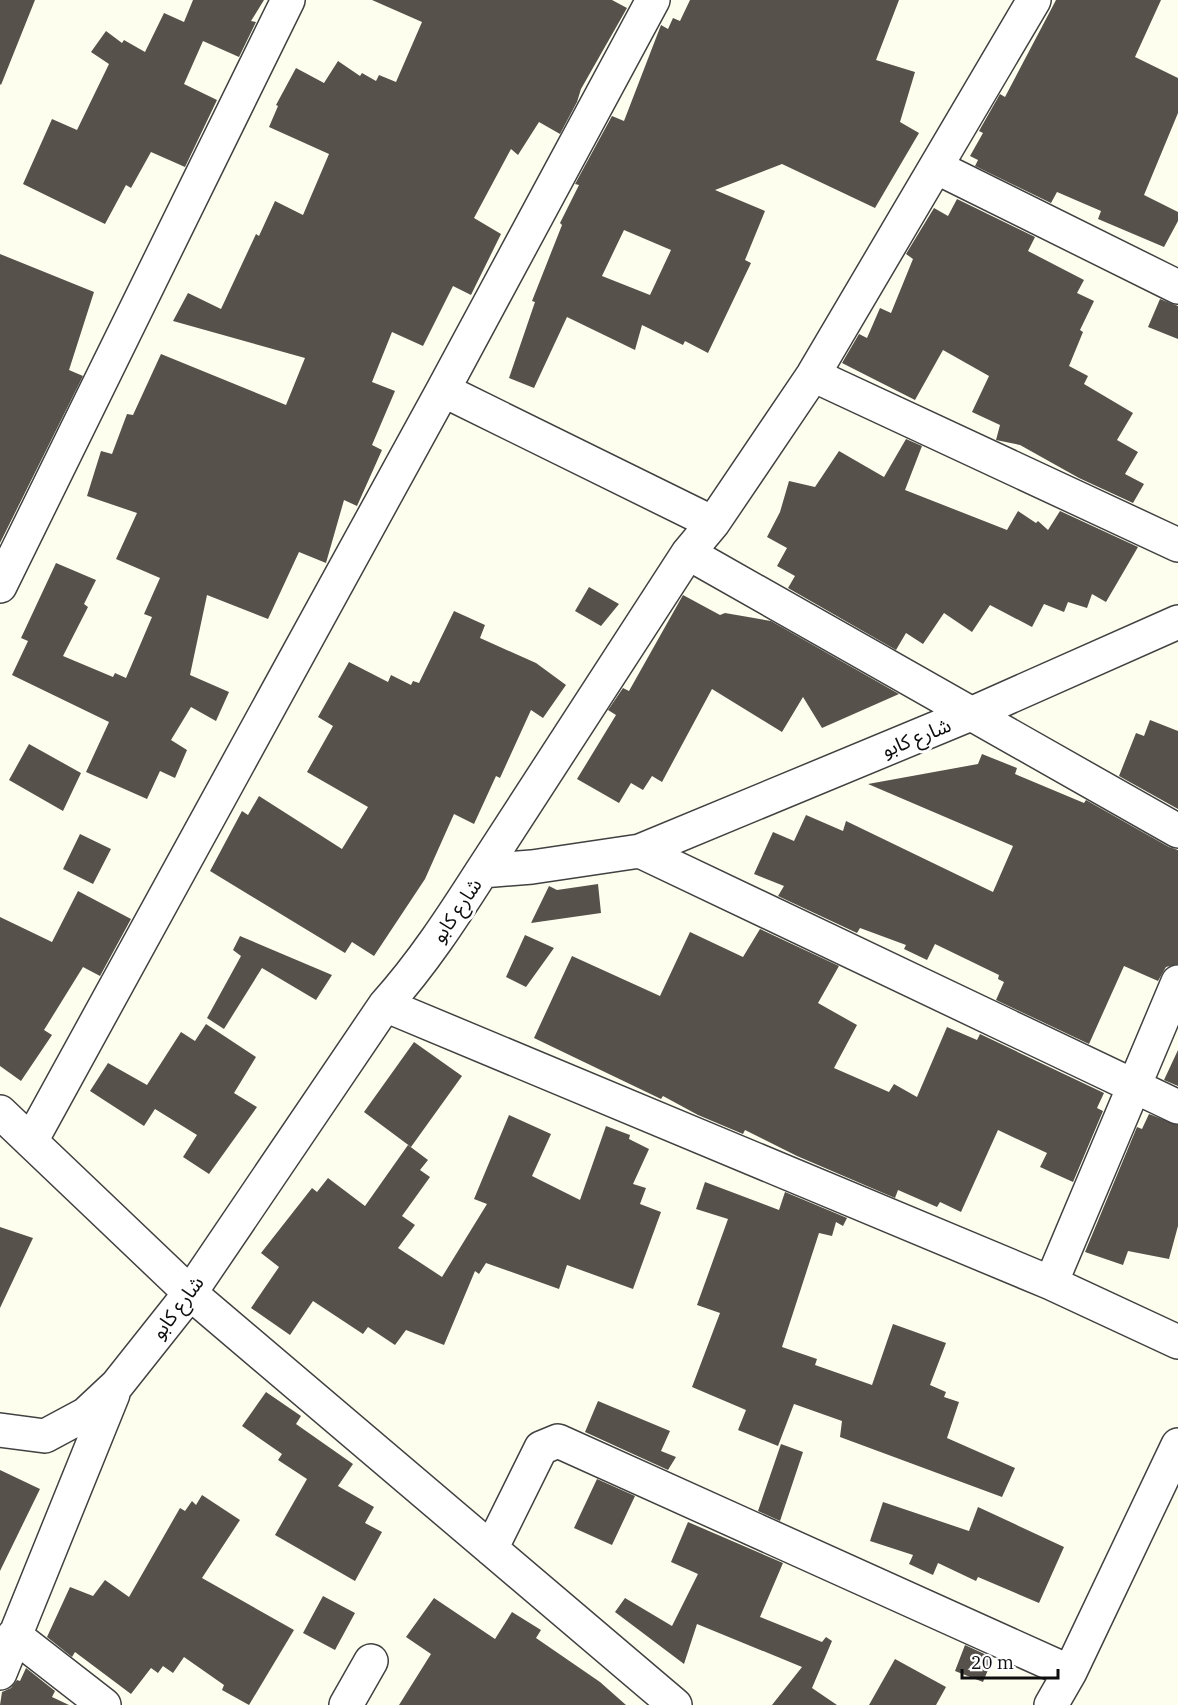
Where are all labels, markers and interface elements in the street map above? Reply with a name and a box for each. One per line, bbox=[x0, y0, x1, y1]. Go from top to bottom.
street label: شارع كابو bbox=[877, 711, 955, 765]
street label: شارع كابو bbox=[425, 872, 489, 949]
street label: شارع كابو bbox=[144, 1270, 211, 1345]
scale bar bbox=[962, 1642, 1058, 1680]
text: 20 m bbox=[971, 1651, 1014, 1674]

